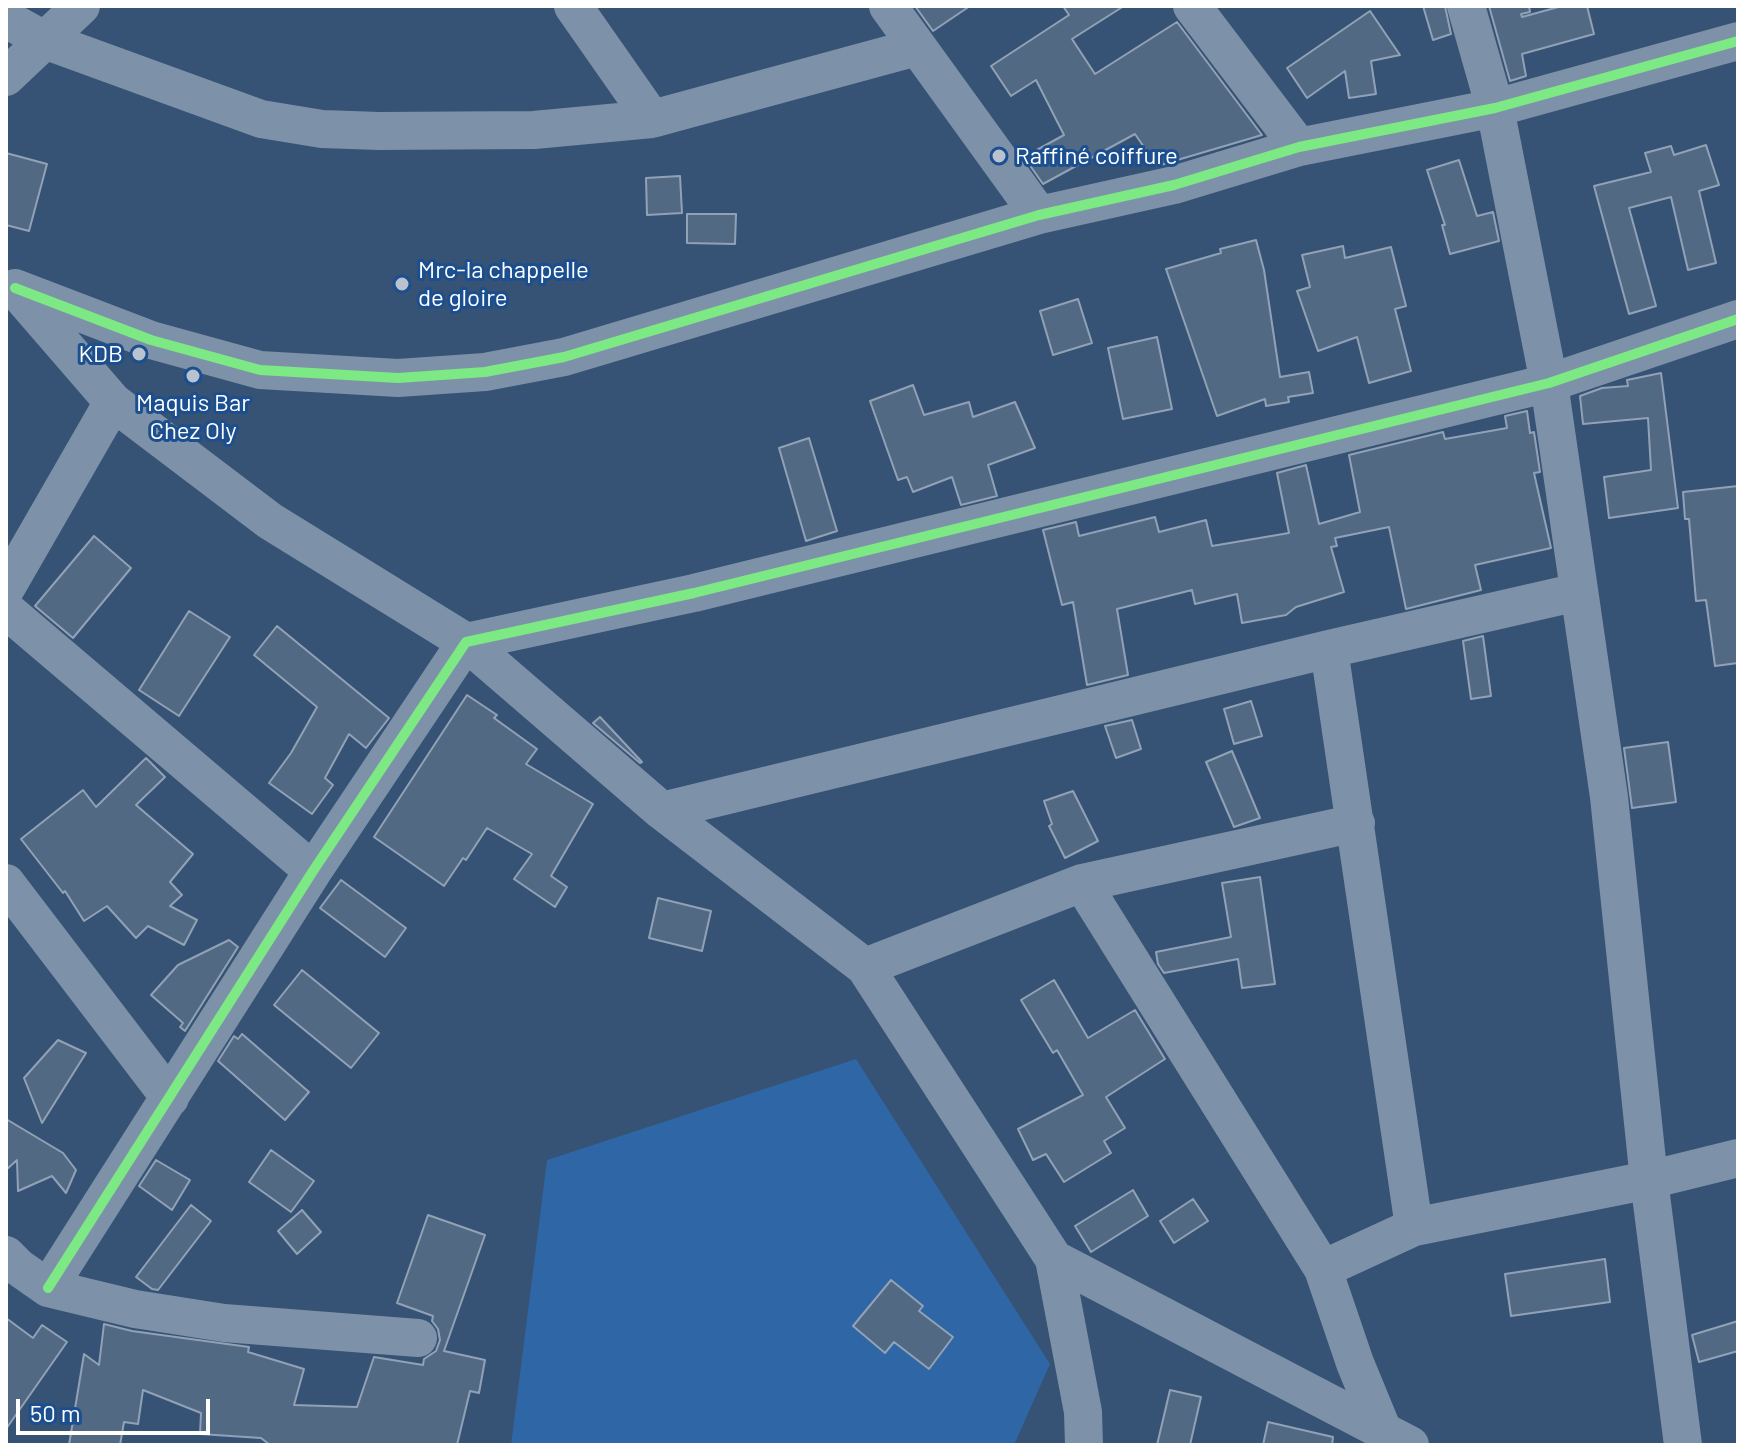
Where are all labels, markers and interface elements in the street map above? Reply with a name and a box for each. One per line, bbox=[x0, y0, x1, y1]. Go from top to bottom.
place label: Raffiné coiffure bbox=[1015, 142, 1178, 170]
marker: Raffiné coiffure bbox=[990, 147, 1008, 165]
place label: Mrc-la chappelle de gloire bbox=[418, 256, 589, 312]
marker: Mrc-la chappelle de gloire bbox=[393, 275, 411, 293]
place label: KDB bbox=[78, 340, 123, 368]
marker: KDB bbox=[130, 345, 148, 363]
marker: Maquis Bar Chez Oly bbox=[184, 367, 202, 385]
place label: Maquis Bar Chez Oly bbox=[136, 389, 250, 445]
scale bar bbox=[20, 1383, 214, 1433]
text: 50 m bbox=[30, 1398, 81, 1427]

